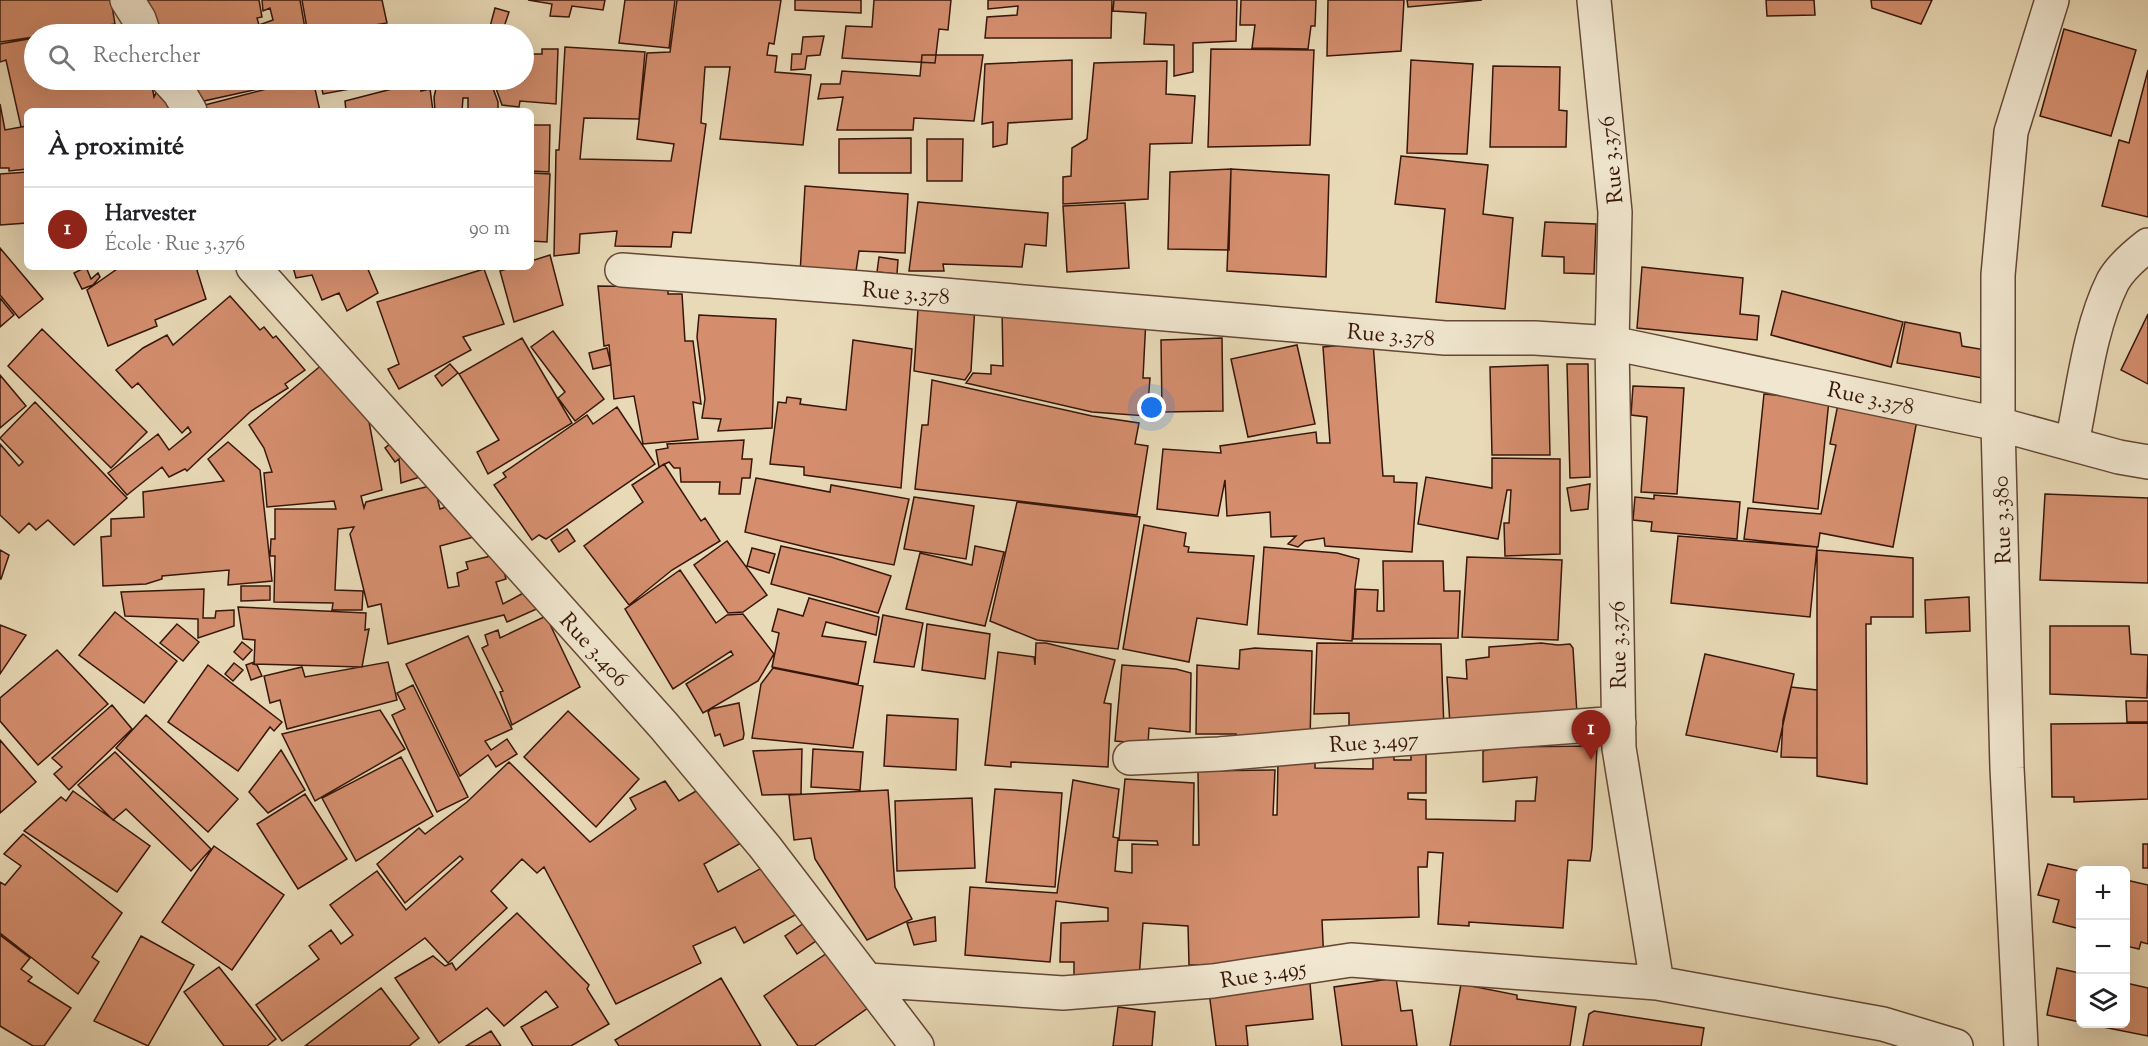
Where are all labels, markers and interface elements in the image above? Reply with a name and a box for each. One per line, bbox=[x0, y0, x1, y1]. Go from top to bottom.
search box bbox=[24, 24, 534, 90]
icon: search bbox=[45, 41, 78, 74]
text: Rechercher bbox=[93, 41, 200, 73]
street label: Rue 3.376 bbox=[1592, 114, 1633, 205]
text: À proximité bbox=[48, 129, 184, 166]
text: Harvester bbox=[105, 199, 196, 231]
text: 1 bbox=[64, 215, 71, 244]
text: 90 m bbox=[469, 215, 510, 244]
text: École · Rue 3.376 bbox=[105, 231, 245, 260]
street label: Rue 3.378 bbox=[860, 275, 951, 315]
street label: Rue 3.378 bbox=[1345, 317, 1436, 357]
street label: Rue 3.378 bbox=[1824, 375, 1917, 425]
your location bbox=[1137, 393, 1166, 422]
street label: Rue 3.380 bbox=[1986, 475, 2022, 565]
street label: Rue 3.376 bbox=[1603, 601, 1637, 689]
street label: Rue 3.406 bbox=[551, 607, 635, 695]
pin: 1 bbox=[1572, 710, 1610, 760]
street label: Rue 3.497 bbox=[1328, 725, 1420, 763]
map controls bbox=[2076, 866, 2130, 1028]
button: + bbox=[2076, 866, 2130, 920]
button: − bbox=[2076, 920, 2130, 974]
street label: Rue 3.495 bbox=[1218, 953, 1309, 999]
button: layers bbox=[2076, 974, 2130, 1028]

